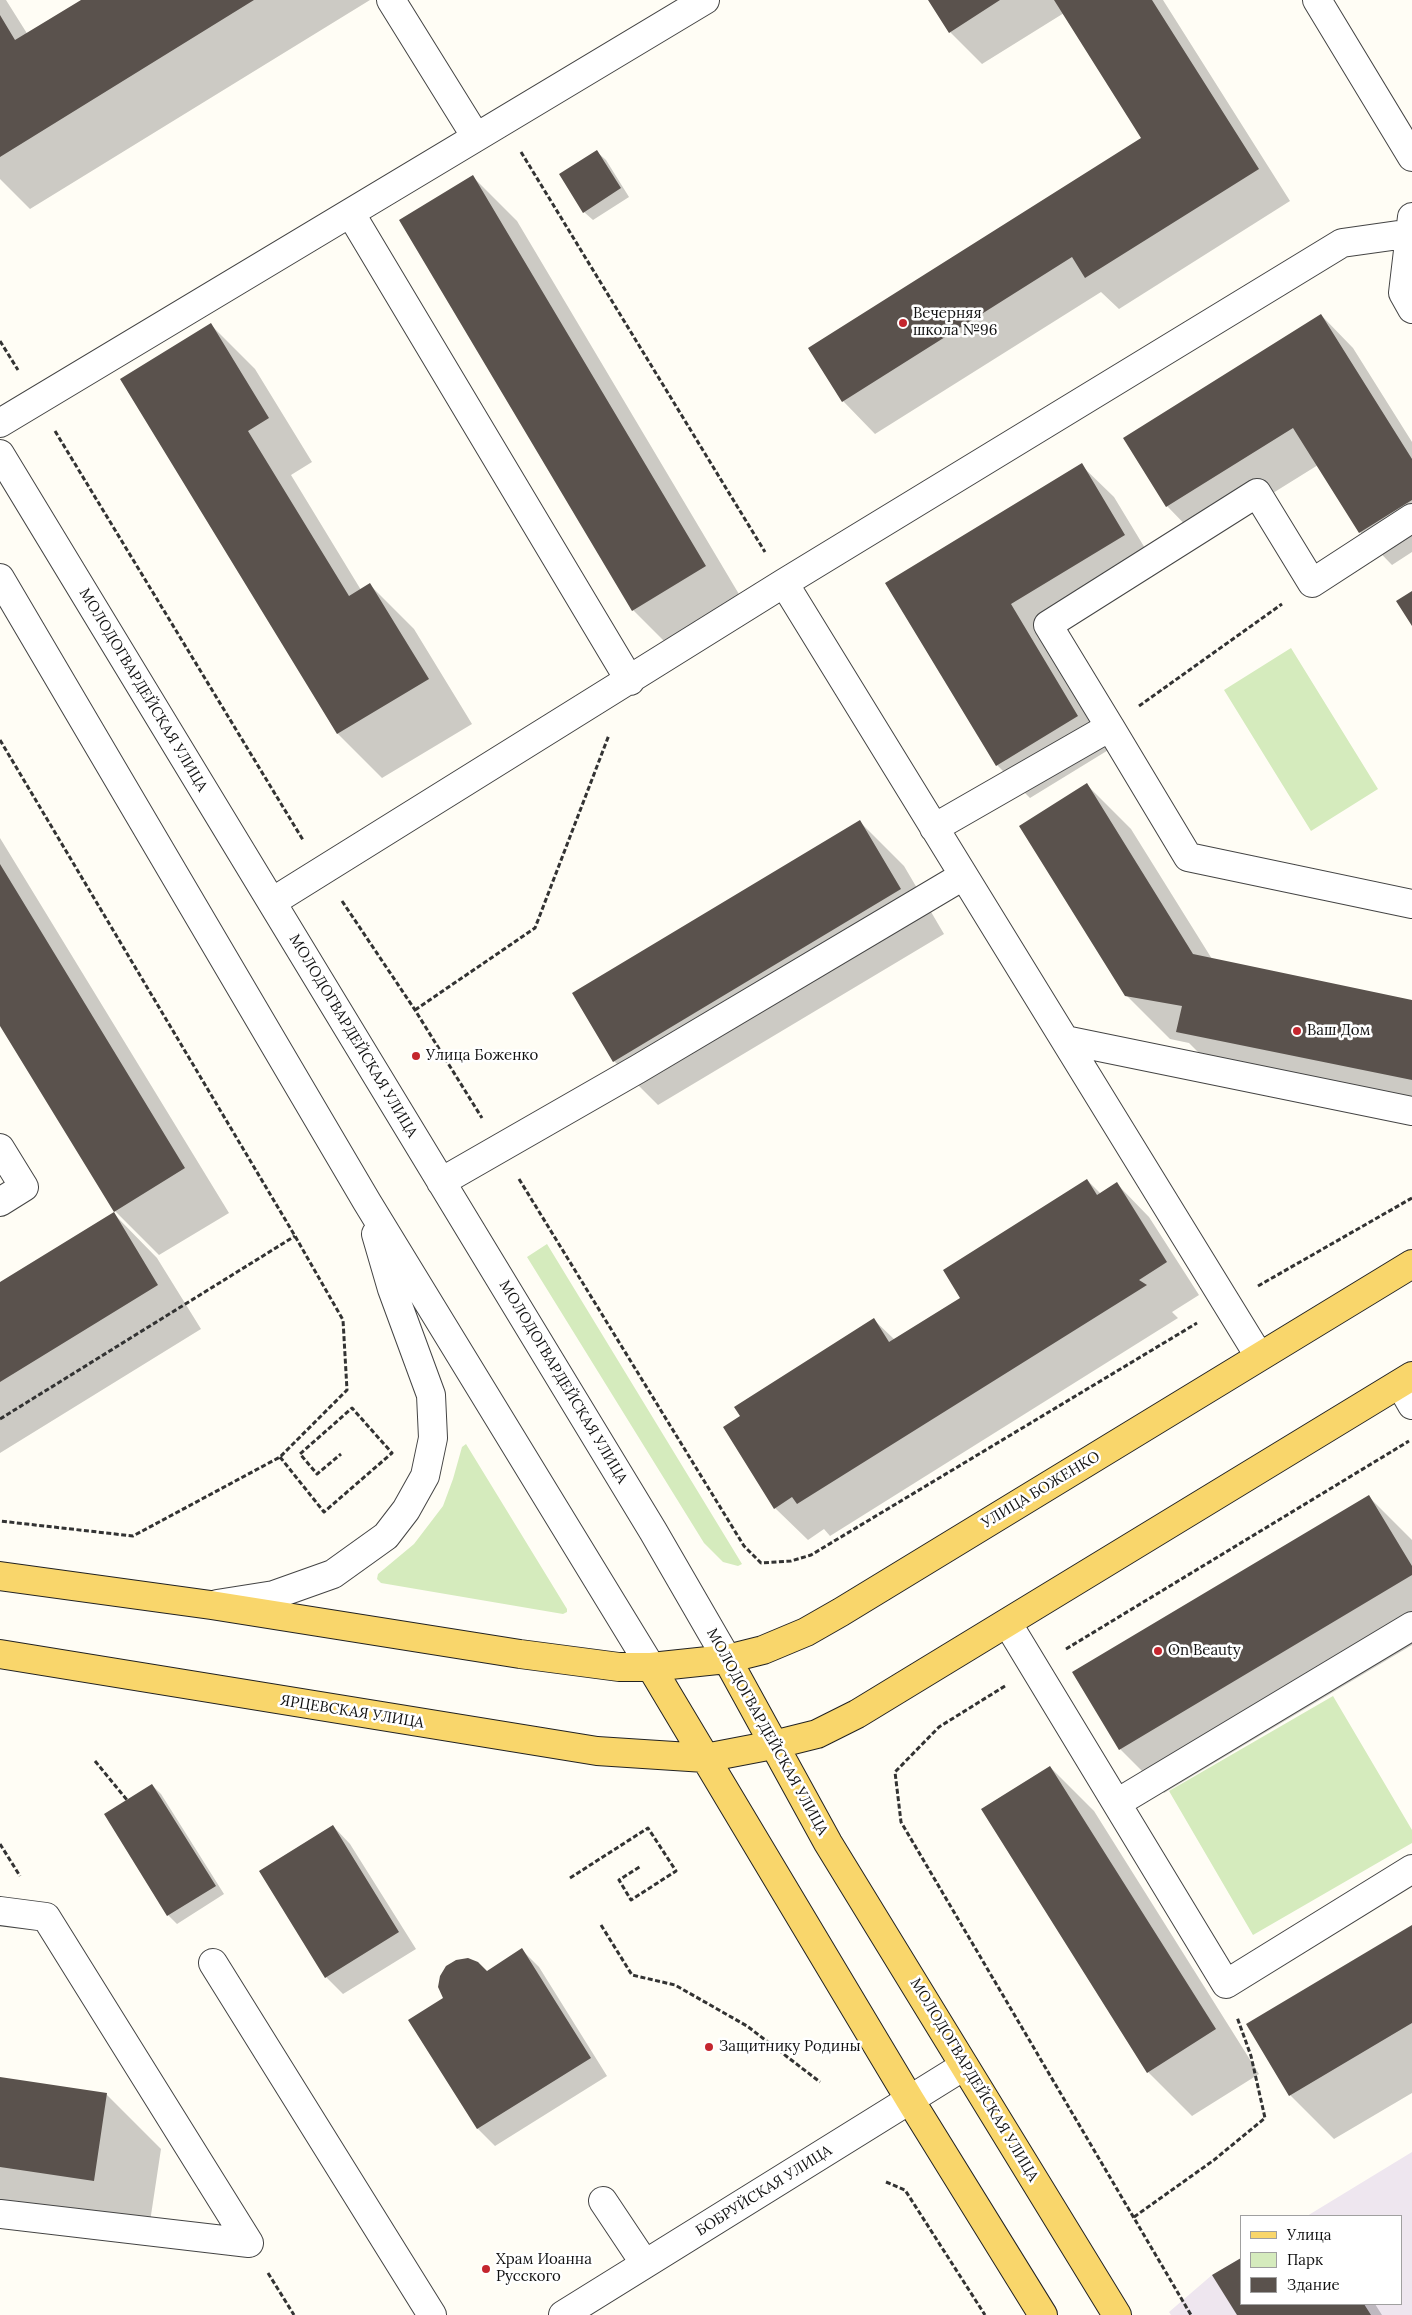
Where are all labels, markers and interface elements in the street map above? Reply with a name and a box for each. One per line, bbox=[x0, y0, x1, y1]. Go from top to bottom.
place label: Вечерняя школа №96 bbox=[913, 305, 997, 340]
marker: Вечерняя школа №96 bbox=[897, 317, 909, 329]
street label: МОЛОДОГВАРДЕЙСКАЯ УЛИЦА bbox=[75, 585, 211, 795]
street label: МОЛОДОГВАРДЕЙСКАЯ УЛИЦА bbox=[285, 931, 421, 1141]
place label: Ваш Дом bbox=[1307, 1022, 1371, 1040]
marker: Ваш Дом bbox=[1291, 1025, 1303, 1037]
place label: Улица Боженко bbox=[426, 1047, 538, 1065]
marker: Улица Боженко bbox=[410, 1050, 422, 1062]
street label: МОЛОДОГВАРДЕЙСКАЯ УЛИЦА bbox=[495, 1277, 631, 1487]
street label: УЛИЦА БОЖЕНКО bbox=[979, 1448, 1103, 1532]
street label: МОЛОДОГВАРДЕЙСКАЯ УЛИЦА bbox=[702, 1625, 832, 1839]
place label: On Beauty bbox=[1168, 1642, 1241, 1660]
marker: On Beauty bbox=[1152, 1645, 1164, 1657]
street label: ЯРЦЕВСКАЯ УЛИЦА bbox=[279, 1692, 425, 1732]
street label: МОЛОДОГВАРДЕЙСКАЯ УЛИЦА bbox=[906, 1975, 1042, 2185]
place label: Защитнику Родины bbox=[719, 2038, 861, 2056]
marker: Защитнику Родины bbox=[703, 2041, 715, 2053]
street label: БОБРУЙСКАЯ УЛИЦА bbox=[693, 2142, 835, 2240]
legend bbox=[1240, 2215, 1402, 2305]
text: Улица bbox=[1287, 2225, 1331, 2244]
text: Парк bbox=[1287, 2250, 1323, 2269]
place label: Храм Иоанна Русского bbox=[496, 2251, 592, 2286]
marker: Храм Иоанна Русского bbox=[480, 2263, 492, 2275]
text: Здание bbox=[1287, 2275, 1340, 2294]

